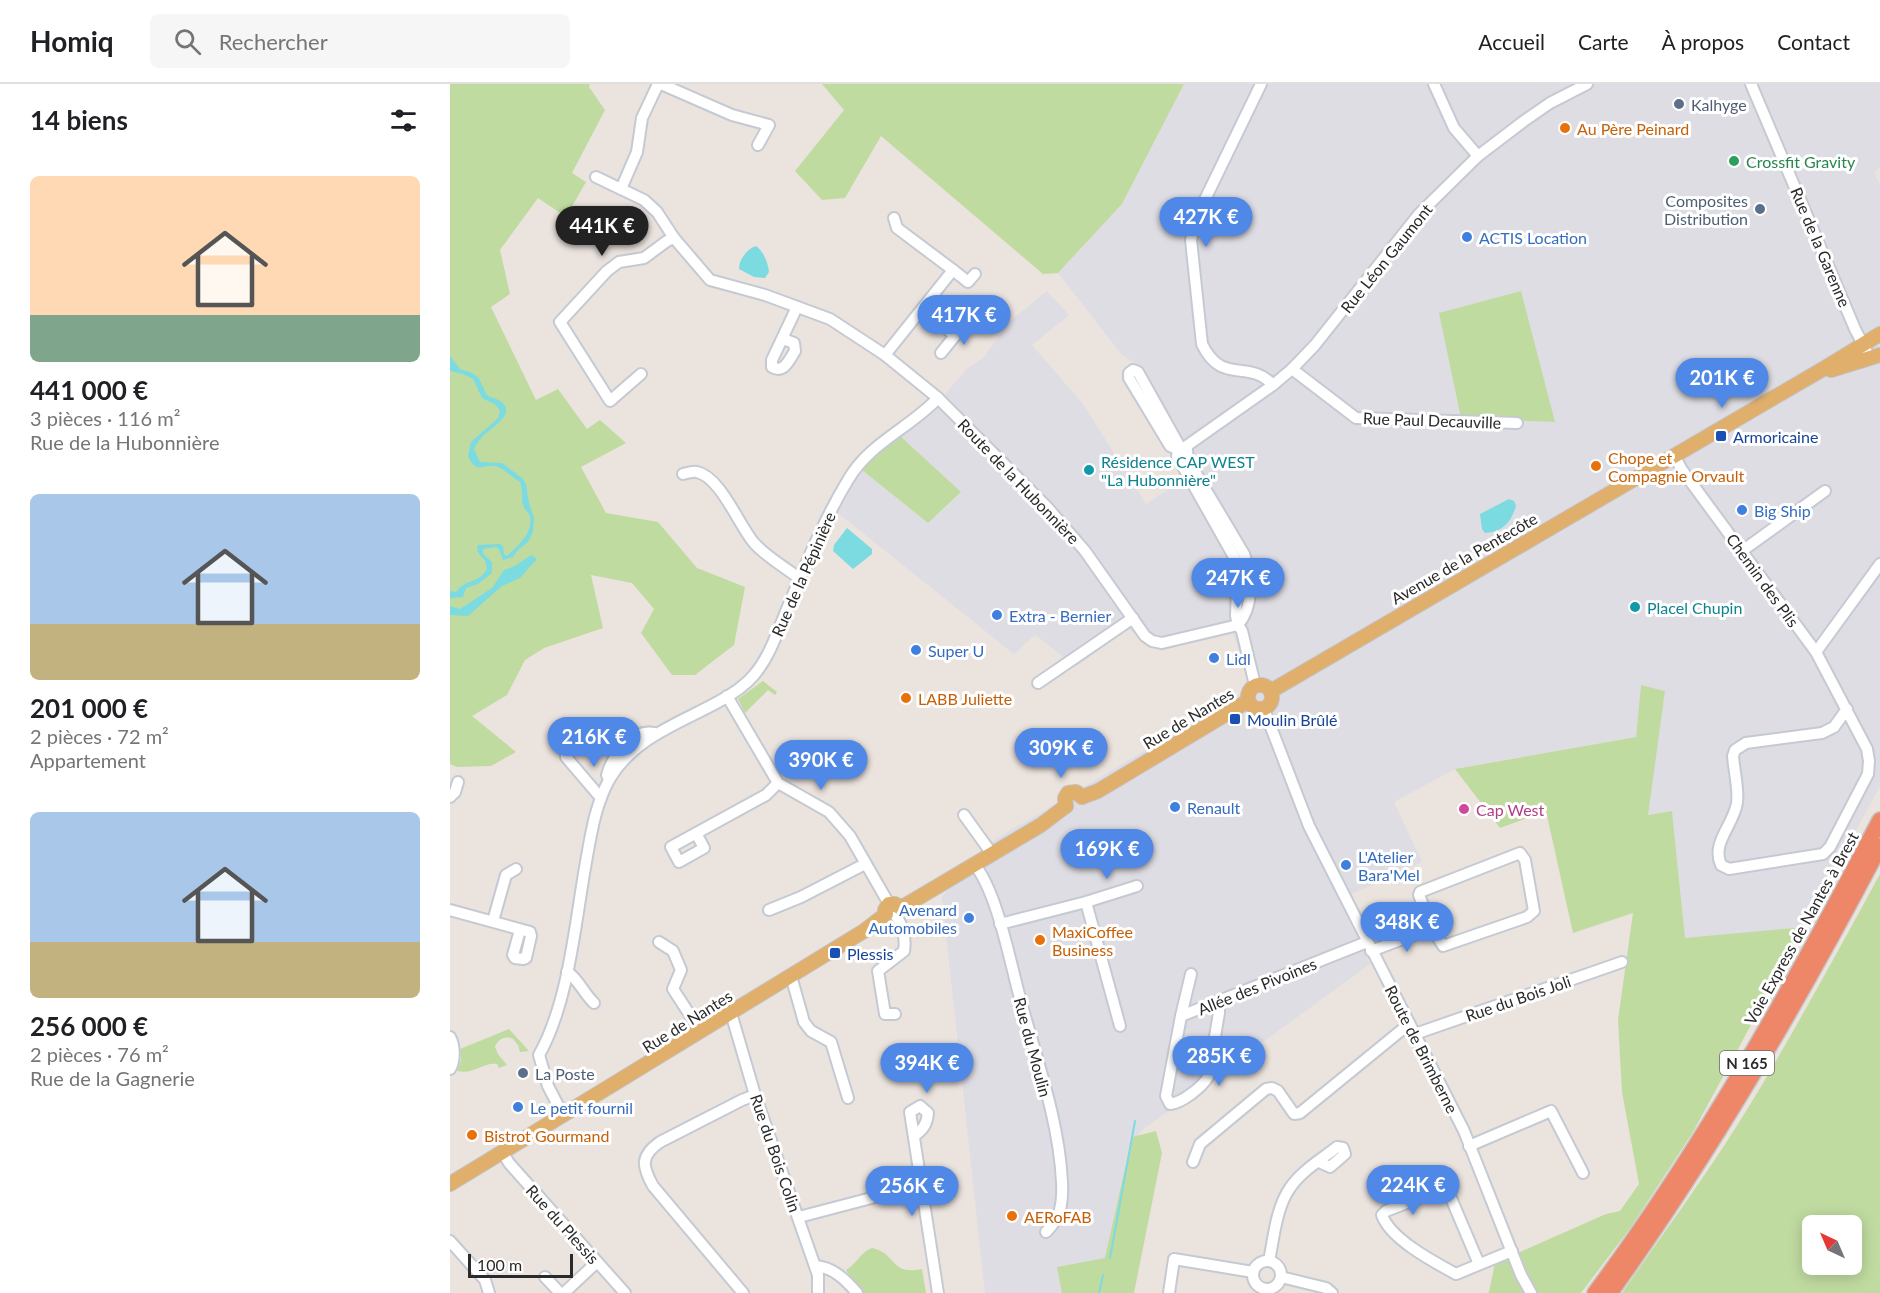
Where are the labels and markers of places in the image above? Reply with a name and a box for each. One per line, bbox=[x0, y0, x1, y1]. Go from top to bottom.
place label: Kalhyge bbox=[1691, 95, 1747, 114]
marker: Kalhyge bbox=[1672, 97, 1686, 111]
place label: Au Père Peinard bbox=[1577, 119, 1689, 138]
marker: Au Père Peinard bbox=[1558, 121, 1572, 135]
place label: Crossfit Gravity bbox=[1746, 152, 1856, 171]
marker: Crossfit Gravity bbox=[1727, 154, 1741, 168]
place label: Composites Distribution bbox=[1664, 191, 1748, 228]
pin: 427K € bbox=[1157, 197, 1255, 248]
marker: Composites Distribution bbox=[1753, 202, 1767, 216]
pin: 441K € bbox=[553, 206, 651, 257]
place label: ACTIS Location bbox=[1479, 228, 1587, 247]
marker: ACTIS Location bbox=[1460, 230, 1474, 244]
pin: 417K € bbox=[915, 295, 1013, 346]
pin: 201K € bbox=[1673, 358, 1771, 409]
place label: Armoricaine bbox=[1733, 427, 1818, 446]
marker: Armoricaine bbox=[1714, 429, 1728, 443]
place label: Chope et Compagnie Orvault bbox=[1608, 448, 1745, 485]
place label: Résidence CAP WEST "La Hubonnière" bbox=[1101, 452, 1255, 489]
marker: Chope et Compagnie Orvault bbox=[1589, 459, 1603, 473]
marker: Résidence CAP WEST "La Hubonnière" bbox=[1082, 463, 1096, 477]
place label: Big Ship bbox=[1754, 501, 1811, 520]
marker: Big Ship bbox=[1735, 503, 1749, 517]
pin: 247K € bbox=[1189, 558, 1287, 609]
place label: Placel Chupin bbox=[1647, 598, 1742, 617]
marker: Placel Chupin bbox=[1628, 600, 1642, 614]
place label: Extra - Bernier bbox=[1009, 606, 1111, 625]
marker: Extra - Bernier bbox=[990, 608, 1004, 622]
place label: Super U bbox=[928, 641, 984, 660]
marker: Super U bbox=[909, 643, 923, 657]
place label: Lidl bbox=[1226, 649, 1251, 668]
marker: Lidl bbox=[1207, 651, 1221, 665]
place label: LABB Juliette bbox=[918, 689, 1012, 708]
marker: LABB Juliette bbox=[899, 691, 913, 705]
place label: Moulin Brûlé bbox=[1247, 710, 1337, 729]
marker: Moulin Brûlé bbox=[1228, 712, 1242, 726]
pin: 216K € bbox=[545, 717, 643, 768]
pin: 309K € bbox=[1012, 728, 1110, 779]
pin: 390K € bbox=[772, 740, 870, 791]
place label: Renault bbox=[1187, 798, 1241, 817]
marker: Renault bbox=[1168, 800, 1182, 814]
place label: Cap West bbox=[1476, 800, 1545, 819]
marker: Cap West bbox=[1457, 802, 1471, 816]
pin: 169K € bbox=[1058, 829, 1156, 880]
place label: L'Atelier Bara'Mel bbox=[1358, 847, 1420, 884]
marker: L'Atelier Bara'Mel bbox=[1339, 858, 1353, 872]
place label: Avenard Automobiles bbox=[868, 900, 957, 937]
pin: 348K € bbox=[1358, 902, 1456, 953]
marker: Avenard Automobiles bbox=[962, 911, 976, 925]
place label: MaxiCoffee Business bbox=[1052, 922, 1133, 959]
marker: MaxiCoffee Business bbox=[1033, 933, 1047, 947]
place label: Plessis bbox=[847, 944, 893, 963]
marker: Plessis bbox=[828, 946, 842, 960]
pin: 285K € bbox=[1170, 1036, 1268, 1087]
pin: 394K € bbox=[878, 1043, 976, 1094]
place label: La Poste bbox=[535, 1064, 595, 1083]
marker: La Poste bbox=[516, 1066, 530, 1080]
place label: Le petit fournil bbox=[530, 1098, 633, 1117]
marker: Le petit fournil bbox=[511, 1100, 525, 1114]
place label: Bistrot Gourmand bbox=[484, 1126, 609, 1145]
marker: Bistrot Gourmand bbox=[465, 1128, 479, 1142]
pin: 224K € bbox=[1364, 1165, 1462, 1216]
pin: 256K € bbox=[863, 1166, 961, 1217]
place label: AERoFAB bbox=[1024, 1207, 1092, 1226]
marker: AERoFAB bbox=[1005, 1209, 1019, 1223]

